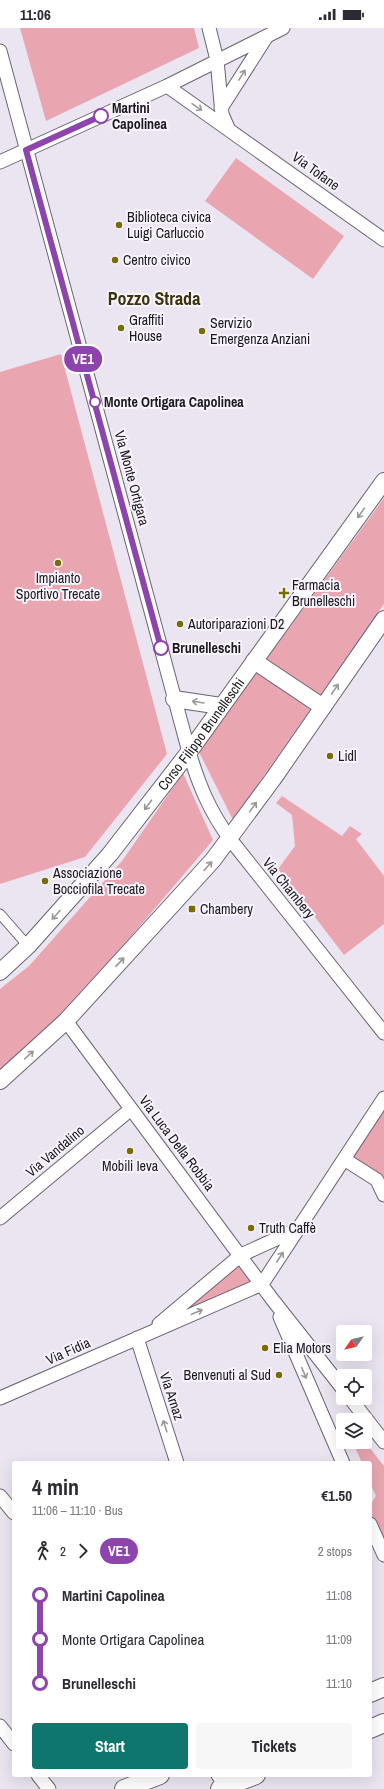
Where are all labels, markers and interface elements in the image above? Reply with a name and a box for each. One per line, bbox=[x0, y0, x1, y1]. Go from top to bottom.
text: 11:06 bbox=[20, 4, 51, 25]
one-way arrow bbox=[238, 70, 246, 81]
place label: Martini Capolinea bbox=[112, 99, 167, 133]
one-way arrow bbox=[192, 103, 203, 111]
marker: Martini Capolinea bbox=[93, 108, 109, 124]
street label: Via Tofane bbox=[289, 148, 343, 194]
place label: Biblioteca civica Luigi Carluccio bbox=[127, 208, 212, 242]
marker: Biblioteca civica Luigi Carluccio bbox=[114, 220, 124, 230]
place label: Centro civico bbox=[123, 251, 191, 269]
marker: Centro civico bbox=[110, 255, 120, 265]
district label: Pozzo Strada bbox=[108, 286, 201, 311]
place label: Graffiti House bbox=[129, 311, 164, 345]
place label: Servizio Emergenza Anziani bbox=[210, 314, 310, 348]
marker: Graffiti House bbox=[116, 323, 126, 333]
marker: Servizio Emergenza Anziani bbox=[197, 326, 207, 336]
line badge: VE1 bbox=[60, 346, 106, 372]
text: VE1 bbox=[72, 350, 94, 368]
place label: Monte Ortigara Capolinea bbox=[104, 393, 244, 411]
marker: Monte Ortigara Capolinea bbox=[89, 396, 101, 408]
street label: Via Monte Ortigara bbox=[111, 429, 153, 528]
one-way arrow bbox=[357, 507, 365, 518]
marker: Impianto Sportivo Trecate bbox=[53, 558, 63, 568]
place label: Impianto Sportivo Trecate bbox=[16, 569, 100, 603]
place label: Farmacia Brunelleschi bbox=[292, 576, 355, 610]
marker: Farmacia Brunelleschi bbox=[279, 588, 289, 598]
place label: Autoriparazioni D2 bbox=[187, 615, 284, 633]
marker: Autoriparazioni D2 bbox=[175, 619, 185, 629]
place label: Brunelleschi bbox=[172, 639, 241, 657]
marker: Brunelleschi bbox=[153, 640, 169, 656]
street label: Corso Filippo Brunelleschi bbox=[154, 674, 248, 794]
one-way arrow bbox=[331, 684, 339, 695]
one-way arrow bbox=[192, 698, 205, 706]
place label: Lidl bbox=[338, 747, 357, 765]
marker: Lidl bbox=[325, 751, 335, 761]
one-way arrow bbox=[144, 799, 152, 810]
one-way arrow bbox=[248, 802, 257, 813]
street label: Via Chambery bbox=[259, 854, 319, 922]
one-way arrow bbox=[203, 861, 212, 871]
place label: Associazione Bocciofila Trecate bbox=[52, 864, 145, 898]
marker: Associazione Bocciofila Trecate bbox=[40, 876, 50, 886]
place label: Chambery bbox=[200, 900, 253, 918]
marker: Chambery bbox=[187, 904, 197, 914]
one-way arrow bbox=[51, 910, 60, 920]
one-way arrow bbox=[115, 957, 125, 967]
one-way arrow bbox=[24, 1050, 34, 1059]
street label: Via Luca Della Robbia bbox=[135, 1092, 219, 1195]
street label: Via Vandalino bbox=[22, 1121, 88, 1181]
marker: Mobili Ieva bbox=[125, 1146, 135, 1156]
place label: Mobili Ieva bbox=[102, 1157, 159, 1175]
place label: Truth Caffè bbox=[259, 1219, 316, 1237]
marker: Truth Caffè bbox=[246, 1223, 256, 1233]
one-way arrow bbox=[277, 1251, 285, 1263]
one-way arrow bbox=[191, 1308, 203, 1315]
north arrow bbox=[336, 1325, 372, 1361]
map controls bbox=[336, 1325, 372, 1449]
street label: Via Fidia bbox=[43, 1333, 93, 1369]
place label: Elia Motors bbox=[273, 1339, 331, 1357]
marker: Elia Motors bbox=[260, 1343, 270, 1353]
place label: Benvenuti al Sud bbox=[184, 1366, 271, 1384]
one-way arrow bbox=[301, 1366, 309, 1378]
button: locate bbox=[336, 1369, 372, 1405]
street label: Via Arnaz bbox=[156, 1370, 188, 1423]
marker: Benvenuti al Sud bbox=[274, 1370, 284, 1380]
button: layers bbox=[336, 1413, 372, 1449]
one-way arrow bbox=[161, 1420, 168, 1433]
text: 4 min bbox=[32, 1472, 79, 1502]
text: €1.50 bbox=[321, 1485, 352, 1506]
text: 11:06 – 11:10 · Bus bbox=[32, 1502, 123, 1519]
icon: walk bbox=[32, 1540, 54, 1562]
icon: forward bbox=[72, 1540, 94, 1562]
text: VE1 bbox=[108, 1542, 130, 1560]
text: 2 bbox=[60, 1543, 66, 1560]
text: 2 stops bbox=[318, 1543, 352, 1560]
text: Martini Capolinea bbox=[62, 1585, 165, 1606]
text: 11:08 bbox=[326, 1587, 352, 1604]
text: Monte Ortigara Capolinea bbox=[62, 1629, 204, 1650]
text: 11:09 bbox=[326, 1631, 352, 1648]
text: Brunelleschi bbox=[62, 1673, 136, 1694]
text: 11:10 bbox=[326, 1675, 352, 1692]
button: Start bbox=[32, 1723, 188, 1769]
button: Tickets bbox=[196, 1723, 352, 1769]

